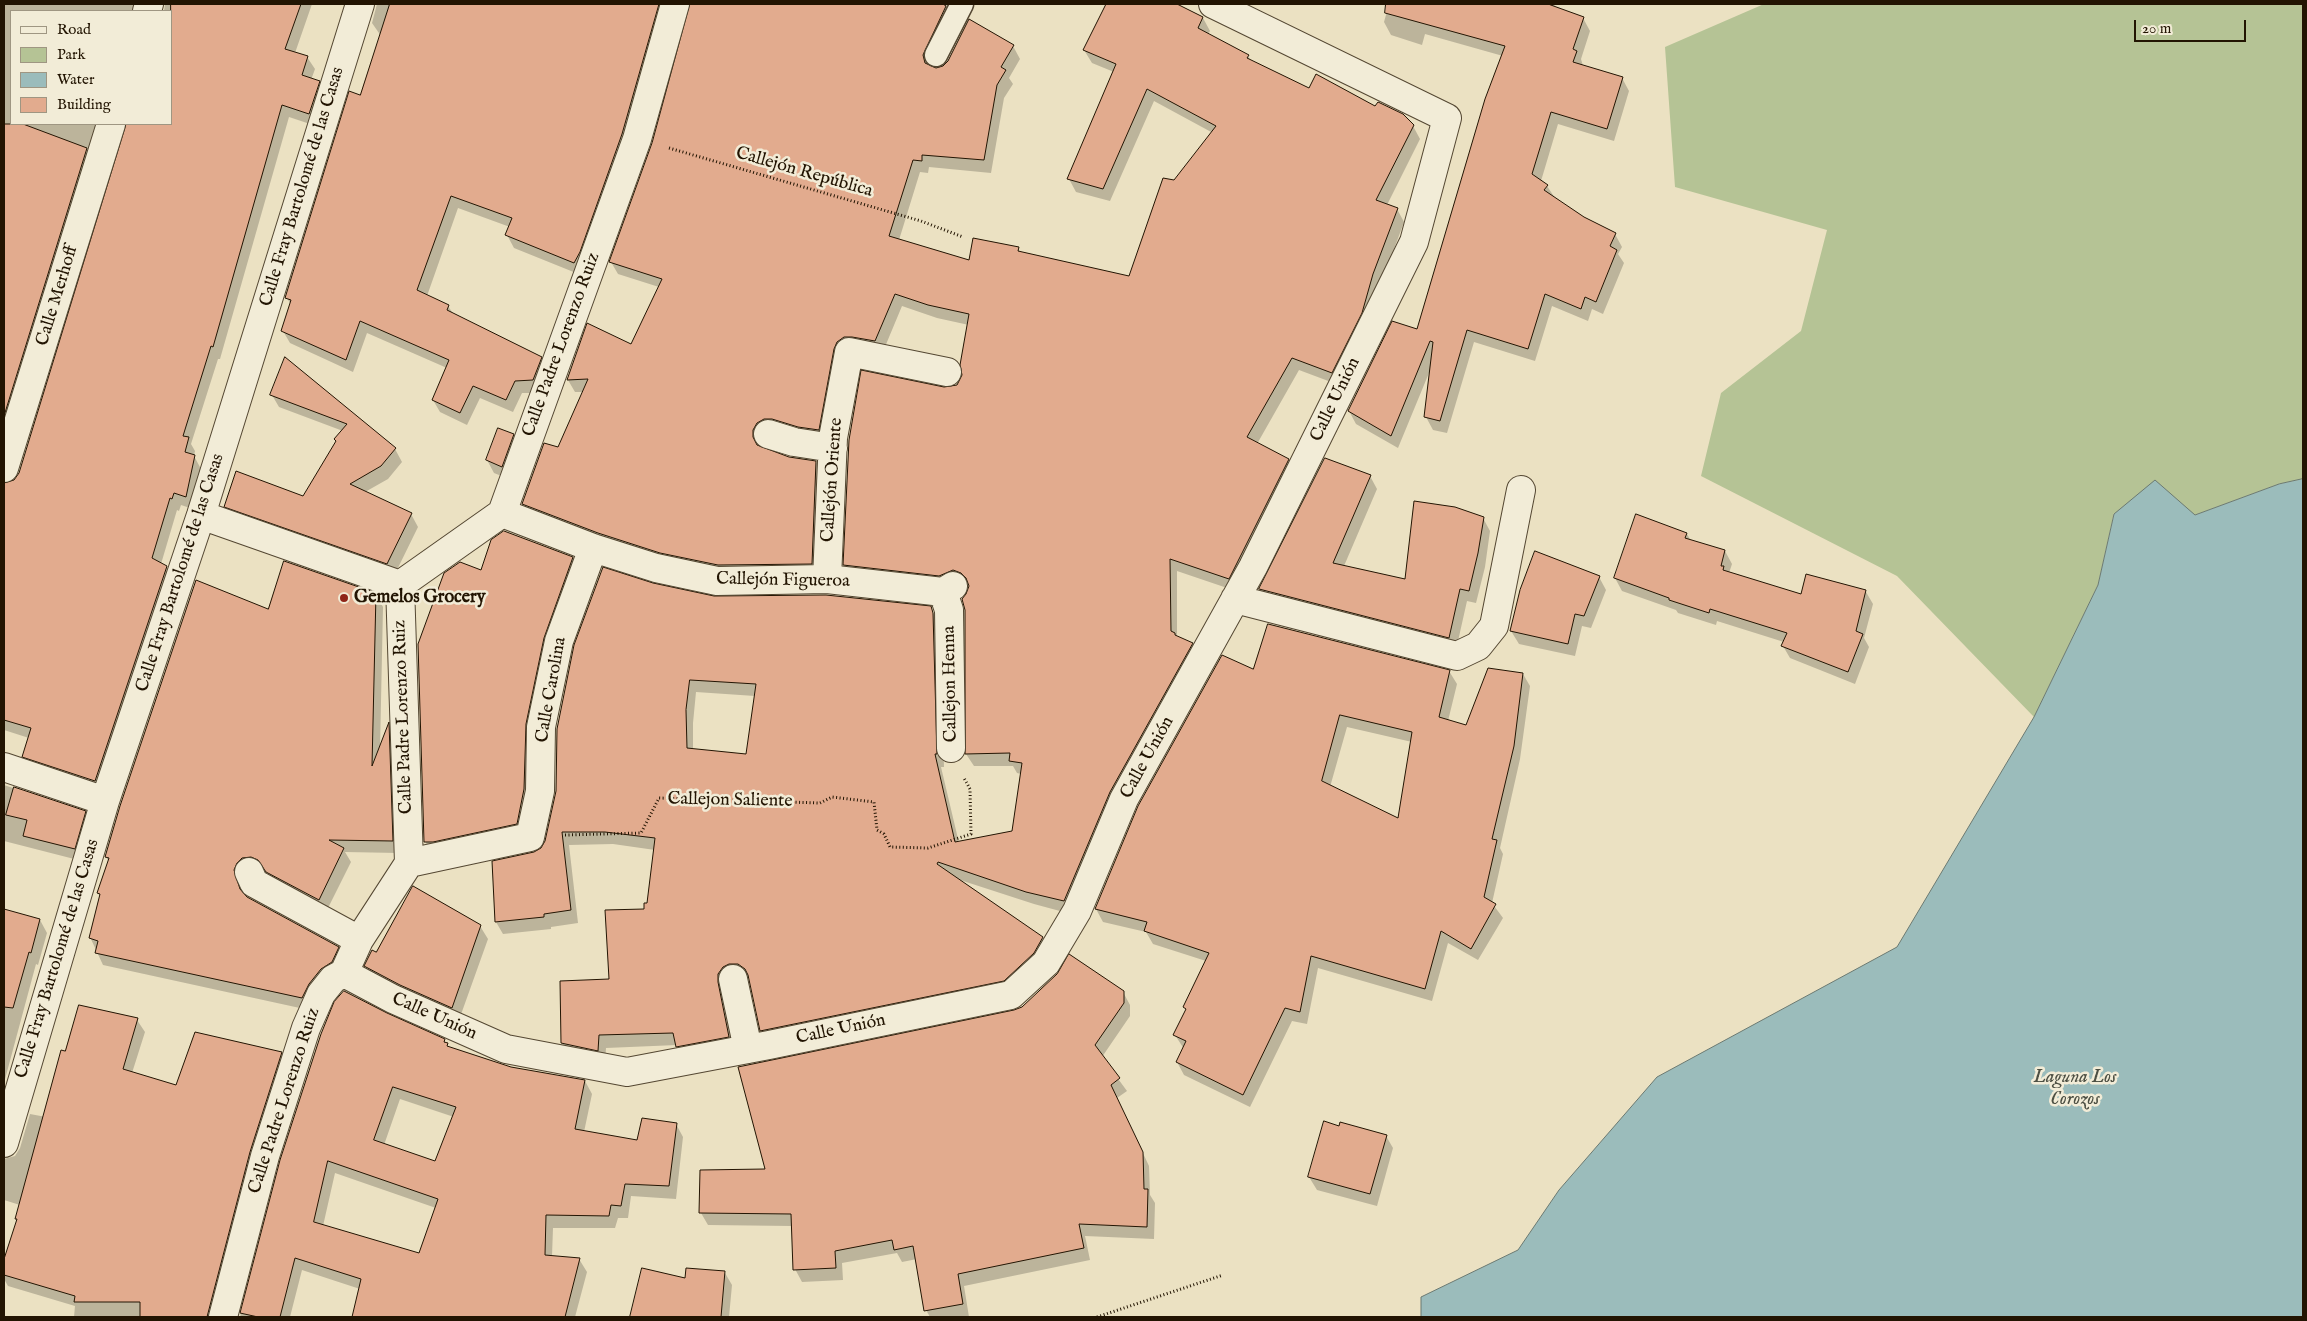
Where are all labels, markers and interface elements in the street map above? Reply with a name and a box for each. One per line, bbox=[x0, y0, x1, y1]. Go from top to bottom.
legend bbox=[10, 10, 172, 125]
scale bar bbox=[2137, 10, 2250, 42]
text: 20 m bbox=[2142, 19, 2171, 38]
text: Road bbox=[57, 20, 91, 39]
text: Park bbox=[57, 45, 86, 64]
street label: Calle Fray Bartolomé de las Casas bbox=[256, 65, 350, 309]
text: Water bbox=[57, 70, 94, 89]
text: Building bbox=[57, 95, 111, 114]
street label: Callejón República bbox=[733, 143, 875, 203]
street label: Calle Merhoff bbox=[32, 243, 84, 349]
street label: Calle Padre Lorenzo Ruiz bbox=[519, 250, 605, 440]
street label: Calle Unión bbox=[1306, 354, 1366, 446]
street label: Callejón Oriente bbox=[818, 417, 848, 543]
street label: Calle Fray Bartolomé de las Casas bbox=[132, 451, 230, 695]
street label: Callejón Figueroa bbox=[716, 569, 850, 593]
place label: Gemelos Grocery bbox=[354, 587, 486, 609]
marker: Gemelos Grocery bbox=[338, 592, 350, 604]
street label: Calle Padre Lorenzo Ruiz bbox=[390, 620, 418, 814]
street label: Callejon Henna bbox=[939, 626, 963, 742]
street label: Calle Carolina bbox=[532, 636, 572, 744]
street label: Calle Unión bbox=[1117, 713, 1179, 803]
street label: Callejon Saliente bbox=[667, 789, 793, 813]
street label: Calle Fray Bartolomé de las Casas bbox=[11, 837, 105, 1081]
street label: Calle Unión bbox=[388, 989, 480, 1045]
street label: Calle Padre Lorenzo Ruiz bbox=[245, 1005, 325, 1197]
street label: Calle Unión bbox=[794, 1010, 888, 1050]
water label: Laguna Los Corozos bbox=[2034, 1067, 2116, 1111]

